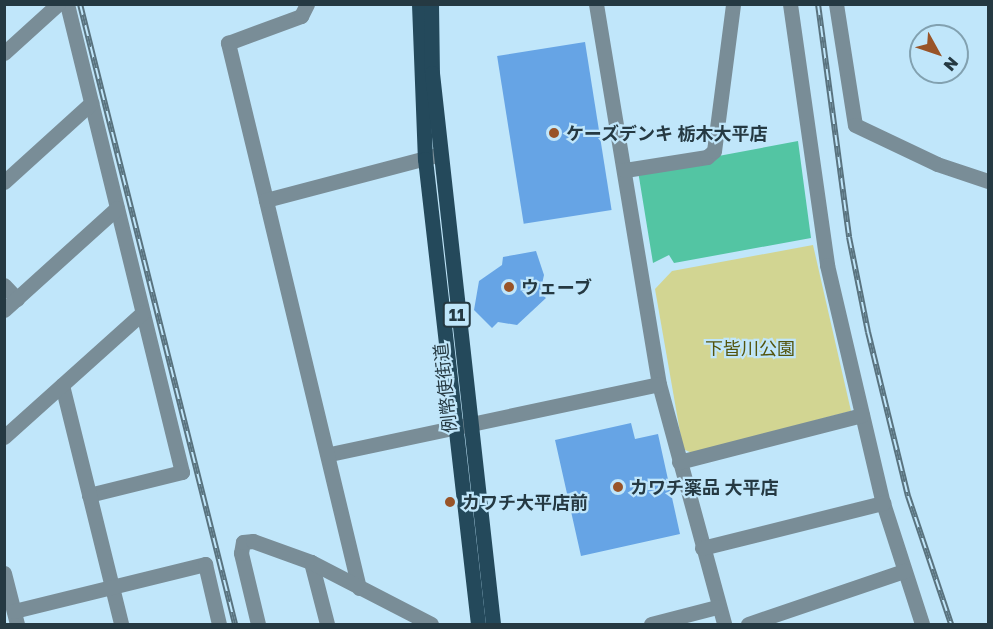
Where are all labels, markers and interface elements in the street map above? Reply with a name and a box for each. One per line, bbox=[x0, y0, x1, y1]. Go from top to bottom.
north arrow bbox=[909, 24, 969, 84]
text: N bbox=[940, 53, 963, 75]
place label: ケーズデンキ 栃木大平店 bbox=[566, 122, 768, 144]
marker: ケーズデンキ 栃木大平店 bbox=[547, 126, 561, 140]
place label: ウェーブ bbox=[521, 276, 593, 298]
marker: ウェーブ bbox=[502, 280, 516, 294]
road number: 11 bbox=[442, 302, 472, 328]
park label: 下皆川公園 bbox=[705, 337, 795, 359]
street label: 例幣使街道 bbox=[430, 342, 460, 434]
place label: カワチ薬品 大平店 bbox=[630, 476, 778, 498]
marker: カワチ薬品 大平店 bbox=[611, 480, 625, 494]
place label: カワチ大平店前 bbox=[462, 491, 588, 513]
marker: カワチ大平店前 bbox=[443, 495, 457, 509]

